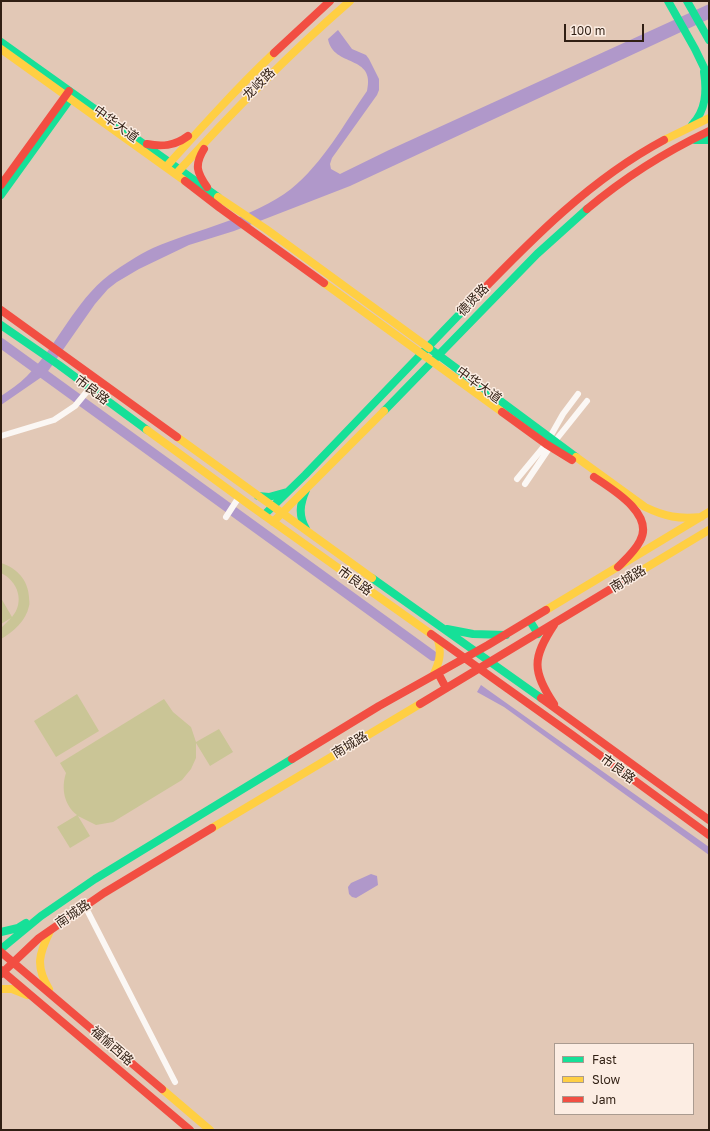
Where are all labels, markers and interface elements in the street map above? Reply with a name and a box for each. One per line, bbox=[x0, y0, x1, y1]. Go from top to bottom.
scale bar bbox=[566, 16, 646, 42]
text: 100 m bbox=[571, 23, 605, 38]
street label: 龙岐路 bbox=[240, 65, 278, 103]
street label: 中华大道 bbox=[90, 102, 142, 146]
street label: 德贤路 bbox=[454, 281, 492, 319]
street label: 中华大道 bbox=[453, 363, 505, 407]
street label: 市良路 bbox=[72, 372, 112, 408]
street label: 南城路 bbox=[607, 562, 649, 596]
street label: 市良路 bbox=[335, 563, 375, 599]
street label: 南城路 bbox=[329, 728, 371, 762]
street label: 市良路 bbox=[598, 751, 638, 787]
street label: 南城路 bbox=[52, 897, 94, 931]
street label: 福愉西路 bbox=[87, 1023, 137, 1069]
legend bbox=[554, 1043, 694, 1115]
text: Fast bbox=[592, 1052, 617, 1067]
text: Slow bbox=[592, 1072, 620, 1087]
text: Jam bbox=[592, 1092, 616, 1107]

